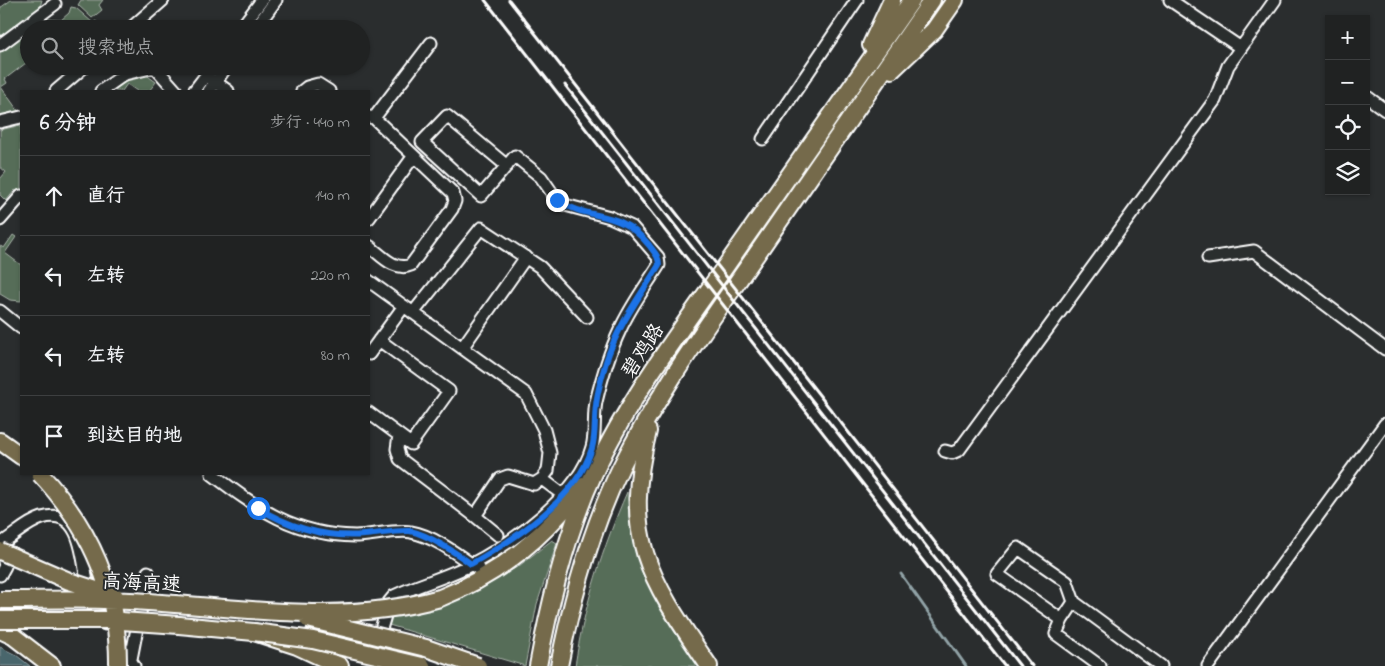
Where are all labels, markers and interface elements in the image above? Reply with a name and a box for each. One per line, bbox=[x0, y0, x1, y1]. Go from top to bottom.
map controls bbox=[1325, 15, 1370, 195]
button: + bbox=[1325, 15, 1370, 60]
search box bbox=[20, 20, 370, 75]
icon: search bbox=[38, 34, 66, 62]
text: 搜索地点 bbox=[78, 35, 154, 62]
button: − bbox=[1325, 60, 1370, 105]
button: locate bbox=[1325, 105, 1370, 150]
text: 6 分钟 bbox=[40, 109, 97, 139]
text: 步行 · 440 m bbox=[270, 111, 350, 135]
button: layers bbox=[1325, 150, 1370, 195]
icon: ahead bbox=[40, 182, 68, 210]
text: 直行 bbox=[87, 183, 125, 210]
text: 140 m bbox=[315, 184, 350, 208]
route end bbox=[546, 189, 569, 212]
icon: left bbox=[40, 262, 68, 290]
text: 左转 bbox=[87, 263, 125, 290]
text: 220 m bbox=[311, 264, 350, 288]
street label: 碧鸡路 bbox=[616, 317, 673, 384]
icon: left bbox=[40, 342, 68, 370]
text: 左转 bbox=[87, 343, 125, 370]
text: 80 m bbox=[321, 344, 350, 368]
icon: arrive bbox=[40, 422, 68, 450]
text: 到达目的地 bbox=[87, 423, 182, 450]
route start bbox=[247, 497, 270, 520]
street label: 高海高速 bbox=[101, 568, 183, 601]

